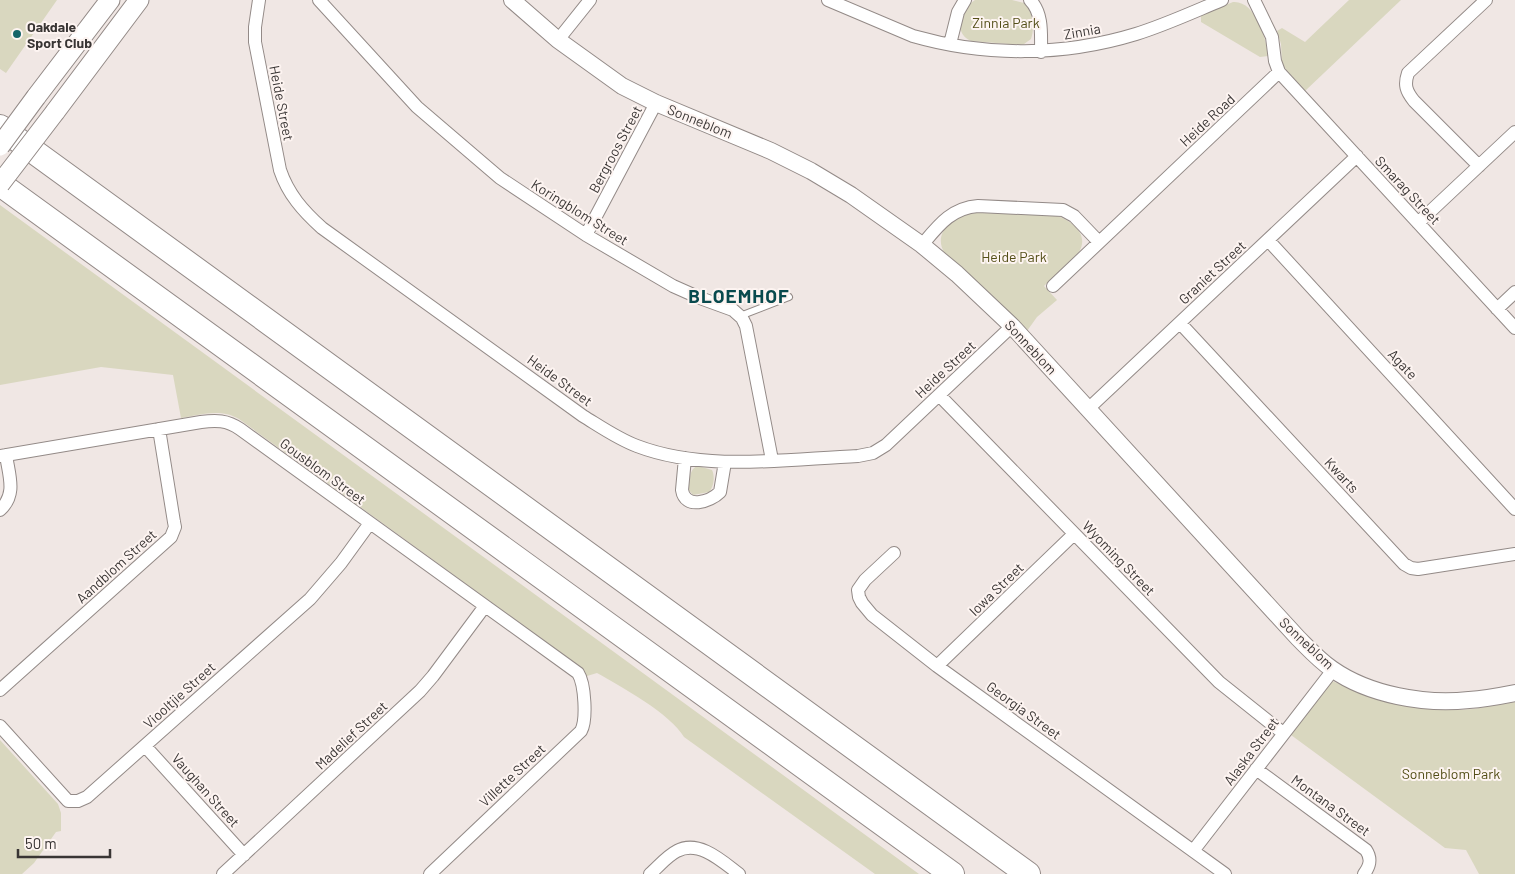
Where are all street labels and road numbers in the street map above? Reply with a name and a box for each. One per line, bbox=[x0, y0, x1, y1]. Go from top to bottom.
street label: Zinnia bbox=[1062, 19, 1102, 43]
street label: Heide Street bbox=[266, 64, 298, 142]
street label: Heide Road bbox=[1176, 90, 1238, 150]
street label: Sonneblom bbox=[665, 100, 735, 142]
street label: Bergroos Street bbox=[585, 102, 645, 196]
street label: Smarag Street bbox=[1372, 152, 1444, 228]
street label: Koringblom Street bbox=[529, 175, 631, 249]
street label: Graniet Street bbox=[1175, 237, 1249, 307]
street label: Sonneblom bbox=[1001, 316, 1061, 378]
street label: Heide Street bbox=[911, 337, 979, 401]
street label: Agate bbox=[1385, 345, 1421, 383]
street label: Heide Street bbox=[524, 351, 596, 409]
street label: Gousblom Street bbox=[277, 434, 369, 508]
street label: Kwarts bbox=[1321, 454, 1363, 497]
street label: Wyoming Street bbox=[1079, 517, 1159, 599]
street label: Aandblom Street bbox=[72, 526, 160, 606]
street label: Iowa Street bbox=[965, 559, 1027, 619]
street label: Sonneblom bbox=[1276, 613, 1338, 673]
street label: Viooltjie Street bbox=[140, 658, 218, 732]
street label: Georgia Street bbox=[983, 677, 1065, 743]
street label: Madelief Street bbox=[311, 697, 391, 773]
street label: Alaska Street bbox=[1220, 714, 1282, 788]
street label: Villette Street bbox=[475, 740, 549, 810]
street label: Vaughan Street bbox=[169, 750, 243, 830]
street label: Montana Street bbox=[1288, 771, 1374, 839]

